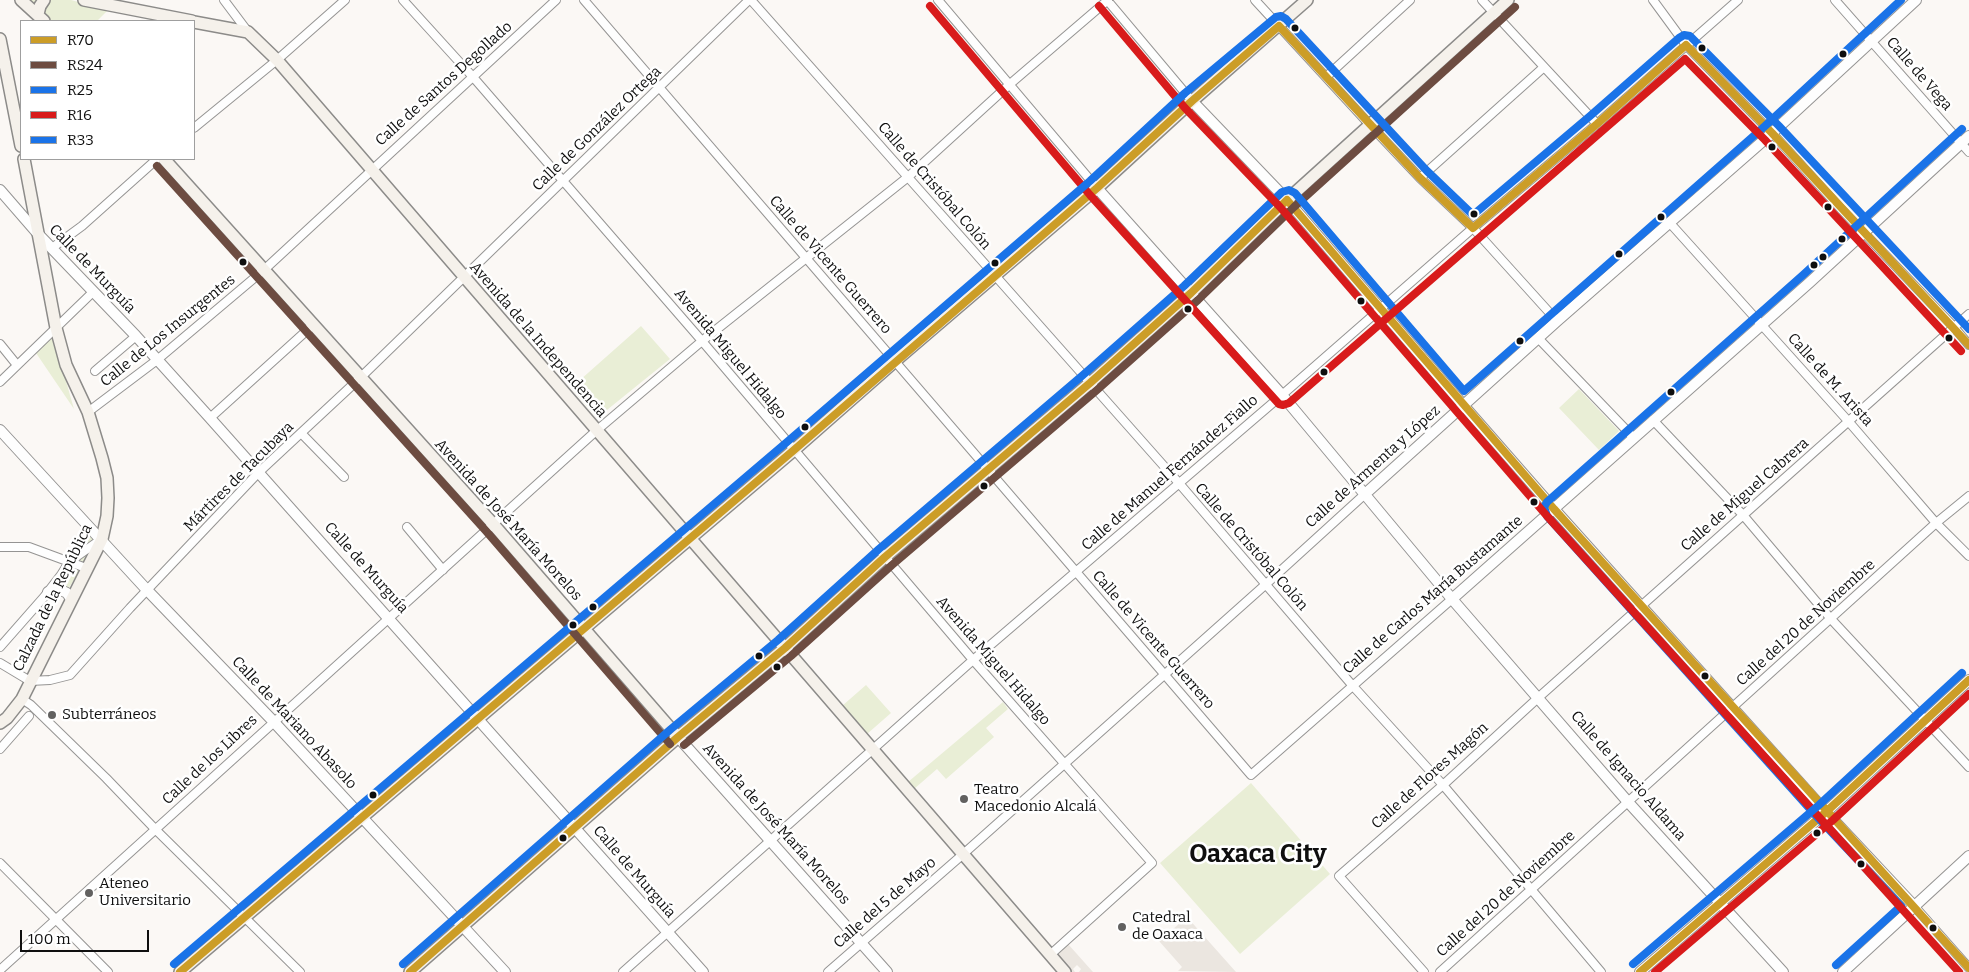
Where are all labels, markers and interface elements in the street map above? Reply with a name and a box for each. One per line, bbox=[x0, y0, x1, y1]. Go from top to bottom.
street label: Calle de Santos Degollado bbox=[372, 18, 516, 150]
legend bbox=[20, 20, 195, 160]
unlabelled marker bbox=[1290, 23, 1300, 33]
text: R70 bbox=[67, 31, 94, 49]
street label: Calle de Vega bbox=[1882, 34, 1956, 114]
unlabelled marker bbox=[1697, 43, 1707, 53]
unlabelled marker bbox=[1838, 49, 1848, 59]
text: RS24 bbox=[67, 56, 103, 74]
street label: Calle de González Ortega bbox=[529, 63, 665, 195]
text: R25 bbox=[67, 81, 93, 99]
text: R16 bbox=[67, 106, 92, 124]
street label: Calle de Cristóbal Colón bbox=[874, 119, 994, 253]
text: R33 bbox=[67, 131, 94, 149]
unlabelled marker bbox=[1767, 142, 1777, 152]
street label: Calle de Vicente Guerrero bbox=[765, 192, 895, 338]
unlabelled marker bbox=[1823, 202, 1833, 212]
unlabelled marker bbox=[1469, 209, 1479, 219]
unlabelled marker bbox=[1656, 212, 1666, 222]
street label: Calle de Murguía bbox=[45, 221, 139, 317]
unlabelled marker bbox=[1837, 234, 1847, 244]
unlabelled marker bbox=[1614, 249, 1624, 259]
unlabelled marker bbox=[1818, 252, 1828, 262]
unlabelled marker bbox=[238, 257, 248, 267]
unlabelled marker bbox=[990, 258, 1000, 268]
street label: Avenida de la Independencia bbox=[466, 259, 610, 421]
unlabelled marker bbox=[1809, 260, 1819, 270]
street label: Calle de Los Insurgentes bbox=[97, 271, 239, 391]
street label: Avenida Miguel Hidalgo bbox=[670, 285, 790, 423]
unlabelled marker bbox=[1356, 296, 1366, 306]
unlabelled marker bbox=[1183, 304, 1193, 314]
street label: Calle de M. Arista bbox=[1784, 330, 1876, 430]
unlabelled marker bbox=[1944, 333, 1954, 343]
unlabelled marker bbox=[1515, 336, 1525, 346]
unlabelled marker bbox=[1319, 367, 1329, 377]
unlabelled marker bbox=[1666, 387, 1676, 397]
street label: Calle de Manuel Fernández Fiallo bbox=[1078, 391, 1262, 555]
street label: Calle de Armenta y López bbox=[1302, 402, 1444, 532]
street label: Mártires de Tacubaya bbox=[180, 418, 298, 536]
unlabelled marker bbox=[800, 422, 810, 432]
street label: Calle de Miguel Cabrera bbox=[1677, 435, 1813, 555]
street label: Avenida de José María Morelos bbox=[431, 436, 585, 604]
street label: Calle de Cristóbal Colón bbox=[1191, 480, 1311, 614]
unlabelled marker bbox=[979, 481, 989, 491]
unlabelled marker bbox=[1529, 497, 1539, 507]
street label: Calle de Carlos María Bustamante bbox=[1339, 512, 1527, 678]
street label: Calle de Murguía bbox=[320, 519, 412, 617]
street label: Calzada de la República bbox=[9, 521, 97, 675]
street label: Calle del 20 de Noviembre bbox=[1733, 556, 1879, 690]
street label: Calle de Vicente Guerrero bbox=[1088, 567, 1218, 713]
street label: Avenida Miguel Hidalgo bbox=[932, 593, 1054, 729]
unlabelled marker bbox=[588, 602, 598, 612]
unlabelled marker bbox=[568, 620, 578, 630]
unlabelled marker bbox=[754, 651, 764, 661]
street label: Calle de Mariano Abasolo bbox=[228, 653, 360, 793]
unlabelled marker bbox=[772, 662, 782, 672]
unlabelled marker bbox=[1700, 671, 1710, 681]
place label: Subterráneos bbox=[62, 706, 156, 724]
street label: Calle de Ignacio Aldama bbox=[1567, 707, 1689, 845]
marker: Subterráneos bbox=[46, 709, 58, 721]
street label: Calle de los Libres bbox=[159, 711, 261, 809]
street label: Calle de Flores Magón bbox=[1368, 719, 1492, 833]
street label: Avenida de José María Morelos bbox=[699, 740, 853, 908]
place label: Teatro Macedonio Alcalá bbox=[974, 781, 1097, 816]
unlabelled marker bbox=[368, 790, 378, 800]
marker: Teatro Macedonio Alcalá bbox=[958, 793, 970, 805]
street label: Calle de Murguía bbox=[589, 822, 679, 922]
street label: Calle del 20 de Noviembre bbox=[1433, 827, 1579, 961]
unlabelled marker bbox=[1812, 828, 1822, 838]
unlabelled marker bbox=[558, 833, 568, 843]
district label: Oaxaca City bbox=[1189, 840, 1327, 870]
street label: Calle del 5 de Mayo bbox=[830, 854, 940, 952]
unlabelled marker bbox=[1856, 859, 1866, 869]
place label: Ateneo Universitario bbox=[99, 875, 191, 910]
marker: Ateneo Universitario bbox=[83, 887, 95, 899]
place label: Catedral de Oaxaca bbox=[1132, 909, 1203, 944]
scale bar bbox=[22, 920, 151, 952]
marker: Catedral de Oaxaca bbox=[1116, 921, 1128, 933]
unlabelled marker bbox=[1928, 923, 1938, 933]
text: 100 m bbox=[28, 930, 71, 948]

